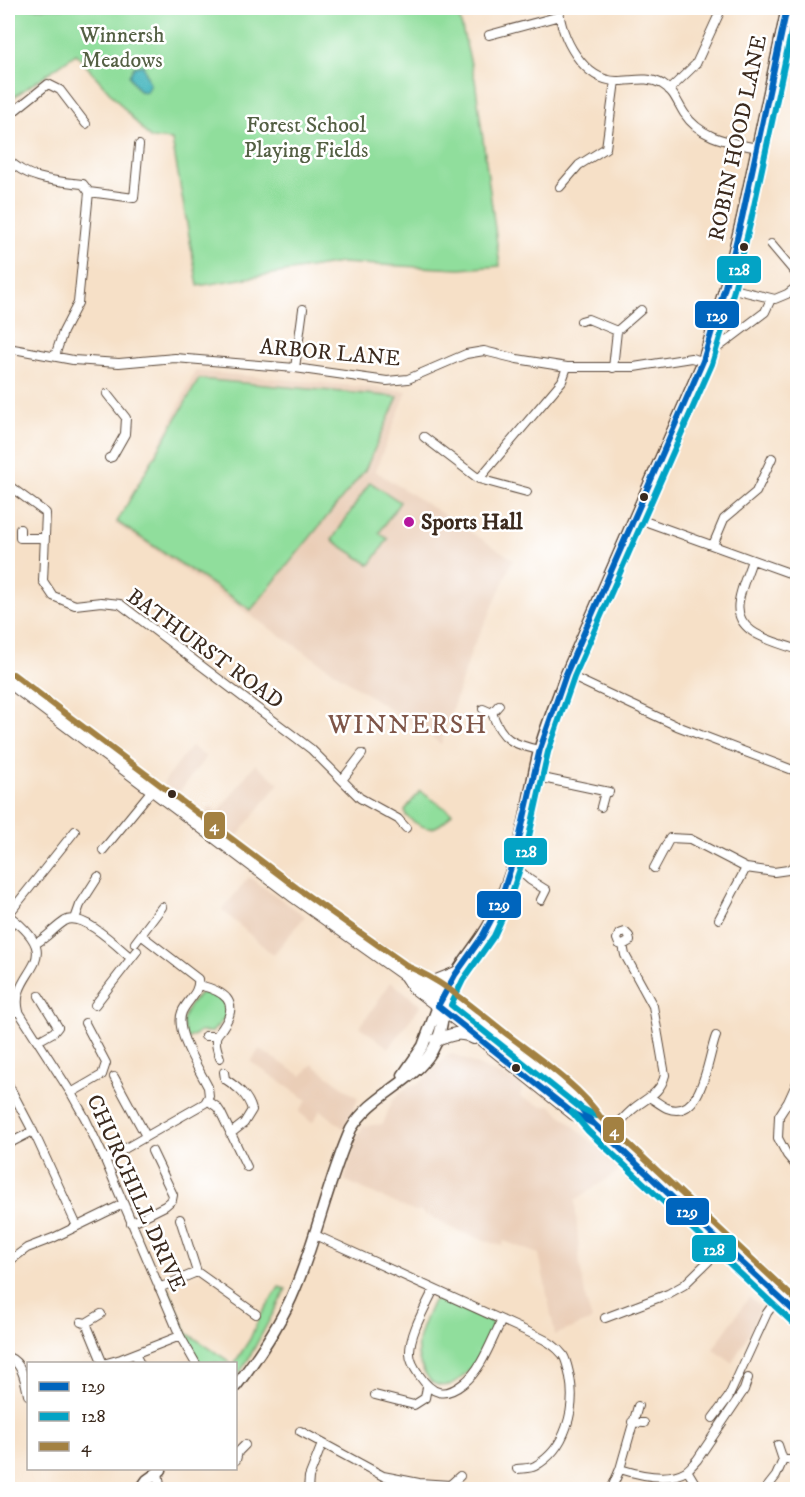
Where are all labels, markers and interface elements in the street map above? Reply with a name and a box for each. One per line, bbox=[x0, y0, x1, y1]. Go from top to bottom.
park label: Winnersh Meadows bbox=[79, 22, 165, 74]
street label: ROBIN HOOD LANE bbox=[703, 33, 773, 243]
park label: Forest School Playing Fields bbox=[244, 112, 368, 164]
unlabelled marker bbox=[738, 241, 750, 253]
line badge: 128 bbox=[716, 255, 762, 284]
text: 128 bbox=[728, 260, 750, 280]
line badge: 129 bbox=[694, 300, 740, 329]
text: 129 bbox=[706, 306, 728, 326]
street label: ARBOR LANE bbox=[259, 333, 401, 373]
unlabelled marker bbox=[638, 491, 650, 503]
place label: Sports Hall bbox=[421, 509, 523, 536]
marker: Sports Hall bbox=[402, 515, 416, 529]
street label: BATHURST ROAD bbox=[121, 583, 289, 715]
district label: WINNERSH bbox=[327, 709, 488, 742]
unlabelled marker bbox=[166, 788, 178, 800]
line badge: 4 bbox=[203, 811, 226, 840]
text: 4 bbox=[208, 816, 219, 836]
line badge: 128 bbox=[503, 837, 548, 866]
text: 128 bbox=[515, 842, 537, 862]
line badge: 129 bbox=[476, 890, 522, 919]
text: 129 bbox=[488, 895, 510, 915]
unlabelled marker bbox=[510, 1062, 522, 1074]
street label: CHURCHILL DRIVE bbox=[80, 1090, 192, 1296]
line badge: 4 bbox=[602, 1116, 625, 1144]
text: 4 bbox=[608, 1121, 619, 1141]
line badge: 129 bbox=[665, 1197, 710, 1226]
text: 129 bbox=[676, 1202, 698, 1222]
line badge: 128 bbox=[691, 1234, 737, 1263]
text: 128 bbox=[703, 1240, 725, 1260]
legend bbox=[27, 1362, 237, 1470]
text: 129 bbox=[81, 1376, 105, 1398]
text: 128 bbox=[81, 1406, 105, 1428]
text: 4 bbox=[81, 1436, 92, 1458]

